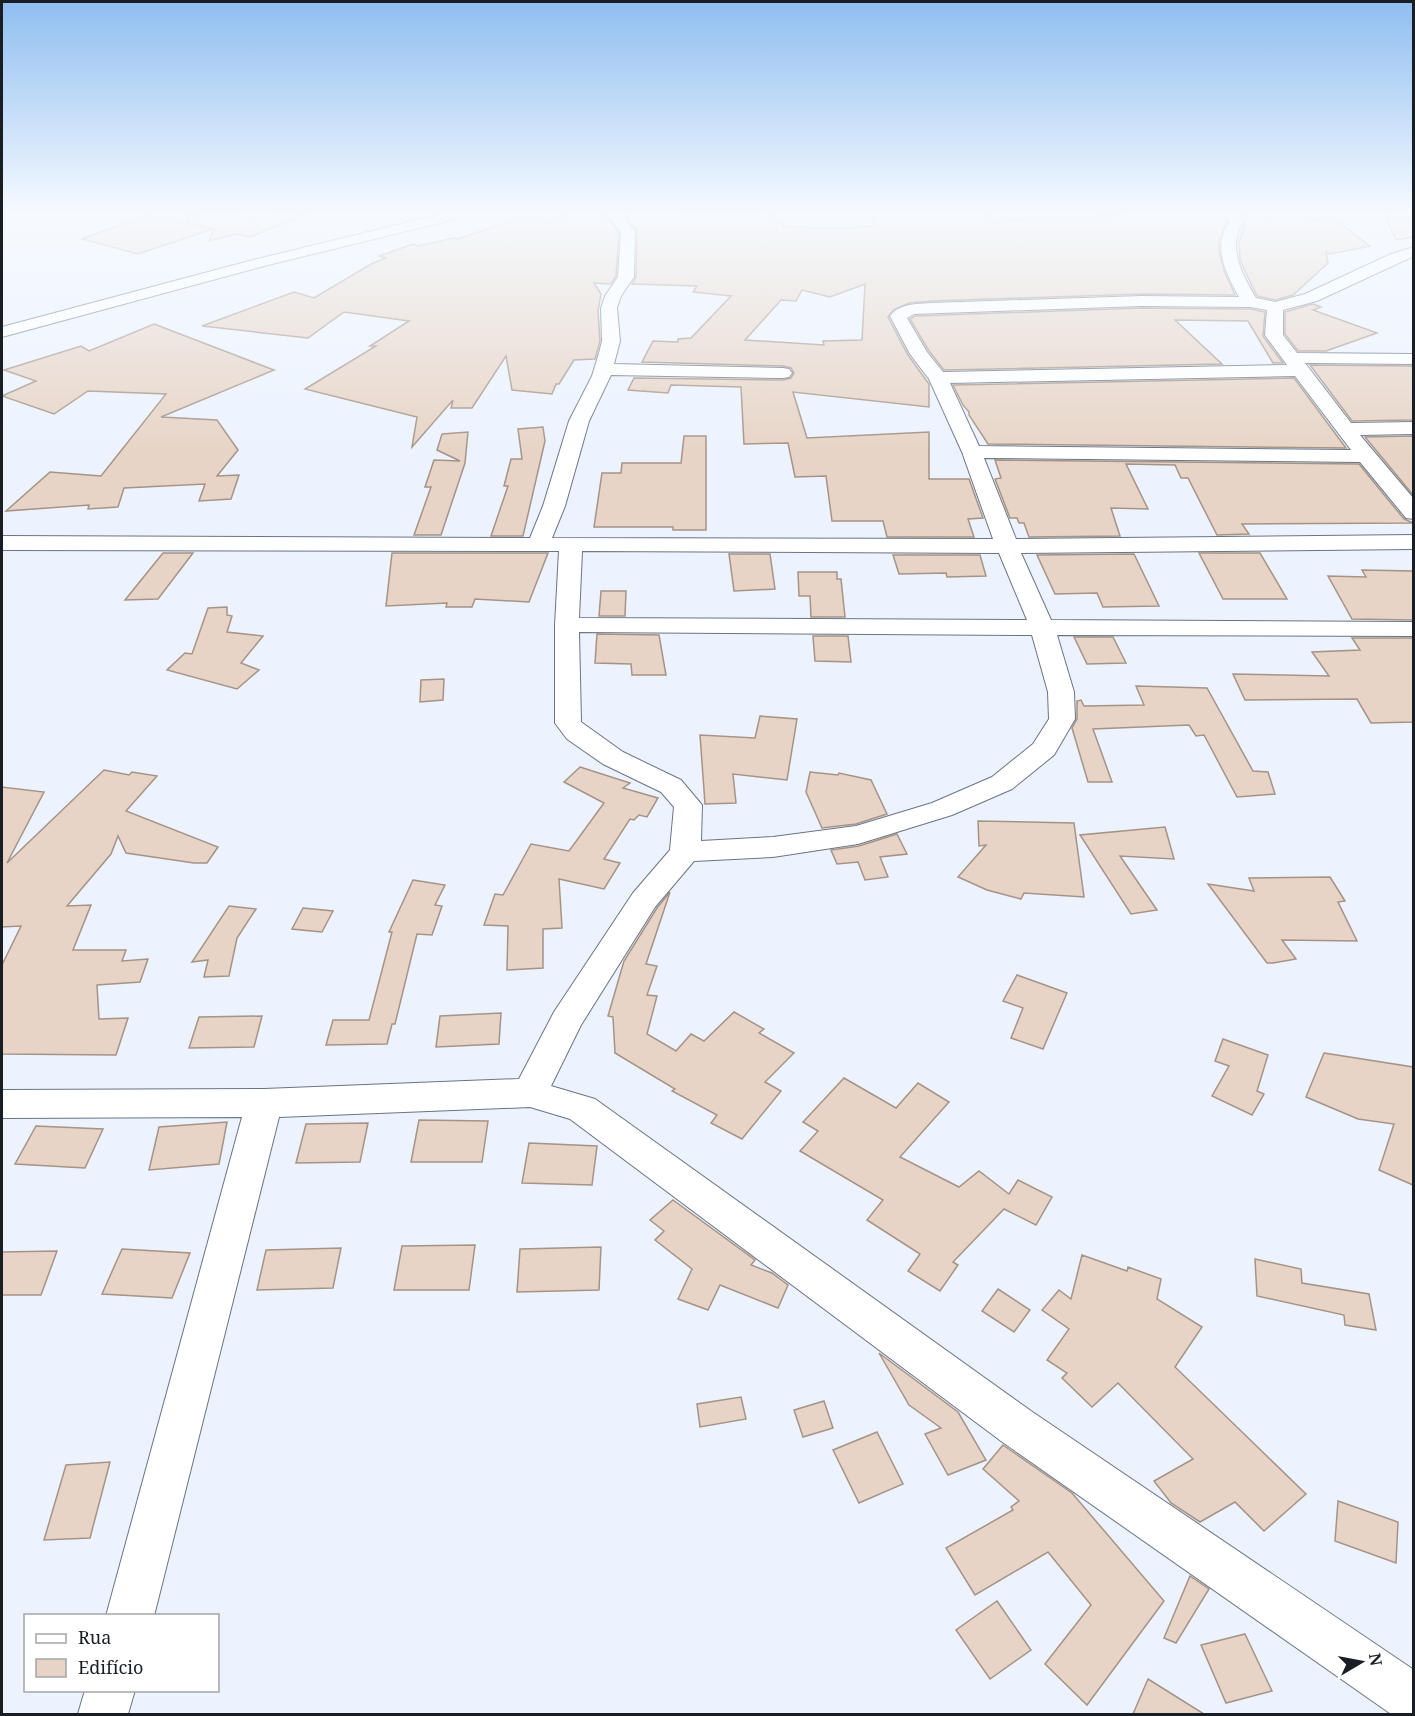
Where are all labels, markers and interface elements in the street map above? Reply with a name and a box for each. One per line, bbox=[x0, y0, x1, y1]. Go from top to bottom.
legend bbox=[24, 1614, 219, 1692]
text: Rua bbox=[78, 1625, 111, 1649]
north arrow bbox=[1331, 1632, 1391, 1692]
text: N bbox=[1364, 1651, 1388, 1668]
text: Edifício bbox=[78, 1655, 143, 1679]

